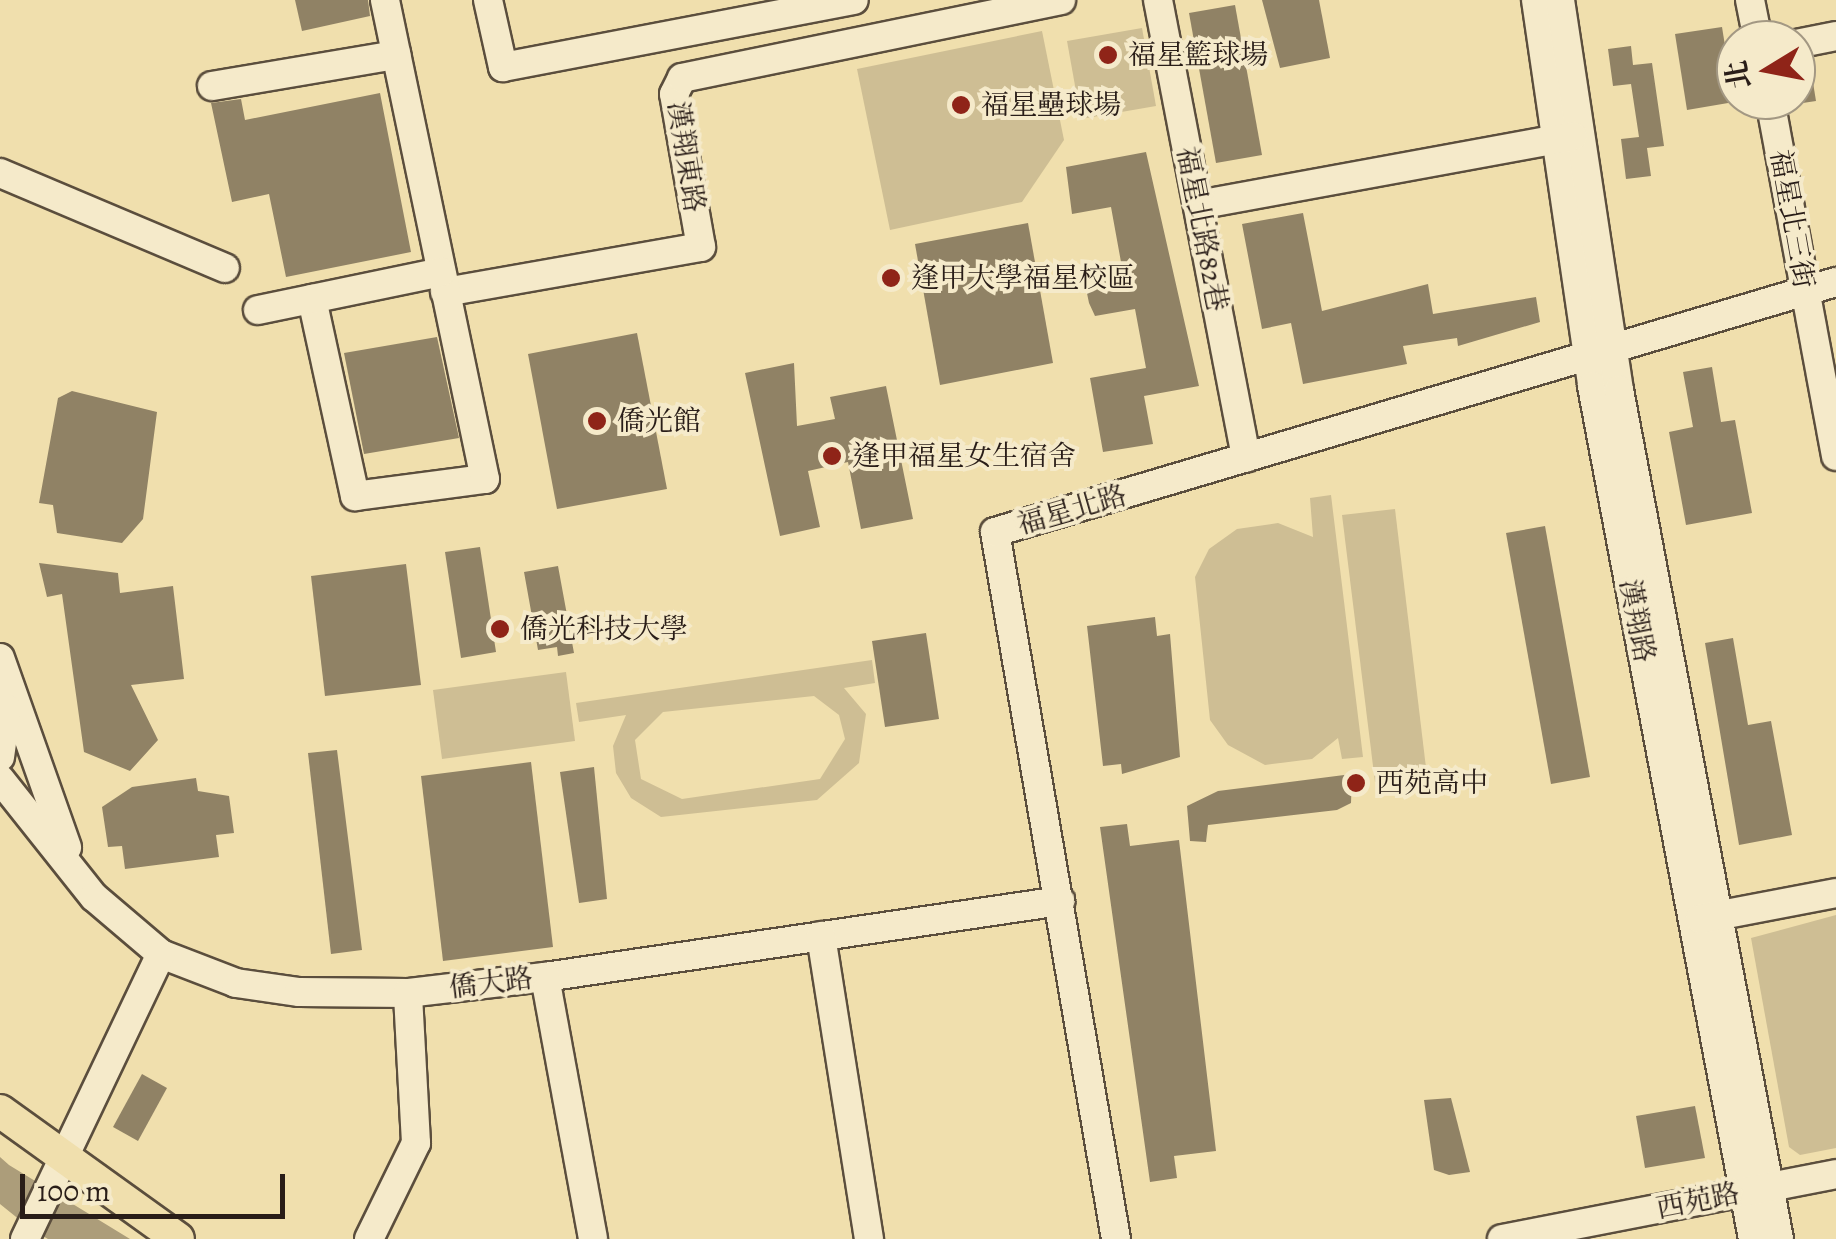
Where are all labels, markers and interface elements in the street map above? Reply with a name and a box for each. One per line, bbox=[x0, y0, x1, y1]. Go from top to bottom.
north arrow bbox=[1716, 20, 1816, 120]
place label: 福星籃球場 bbox=[1128, 38, 1268, 72]
marker: 福星籃球場 bbox=[1097, 44, 1119, 66]
text: 北 bbox=[1717, 58, 1760, 92]
place label: 福星壘球場 bbox=[981, 88, 1121, 122]
marker: 福星壘球場 bbox=[950, 94, 972, 116]
street label: 漢翔東路 bbox=[661, 99, 711, 215]
street label: 福星北路82巷 bbox=[1170, 144, 1234, 314]
street label: 福星北三街 bbox=[1763, 147, 1821, 291]
place label: 逢甲大學福星校區 bbox=[911, 261, 1135, 295]
marker: 逢甲大學福星校區 bbox=[880, 267, 902, 289]
place label: 僑光館 bbox=[617, 404, 701, 438]
marker: 僑光館 bbox=[586, 410, 608, 432]
place label: 逢甲福星女生宿舍 bbox=[852, 439, 1076, 473]
marker: 逢甲福星女生宿舍 bbox=[821, 445, 843, 467]
street label: 福星北路 bbox=[1014, 478, 1130, 542]
street label: 漢翔路 bbox=[1612, 577, 1662, 665]
place label: 僑光科技大學 bbox=[520, 612, 688, 646]
marker: 僑光科技大學 bbox=[489, 618, 511, 640]
place label: 西苑高中 bbox=[1376, 766, 1488, 800]
marker: 西苑高中 bbox=[1345, 772, 1367, 794]
street label: 僑大路 bbox=[447, 961, 535, 1005]
scale bar bbox=[25, 1154, 290, 1216]
text: 100 m bbox=[37, 1171, 110, 1211]
street label: 西苑路 bbox=[1654, 1176, 1742, 1226]

